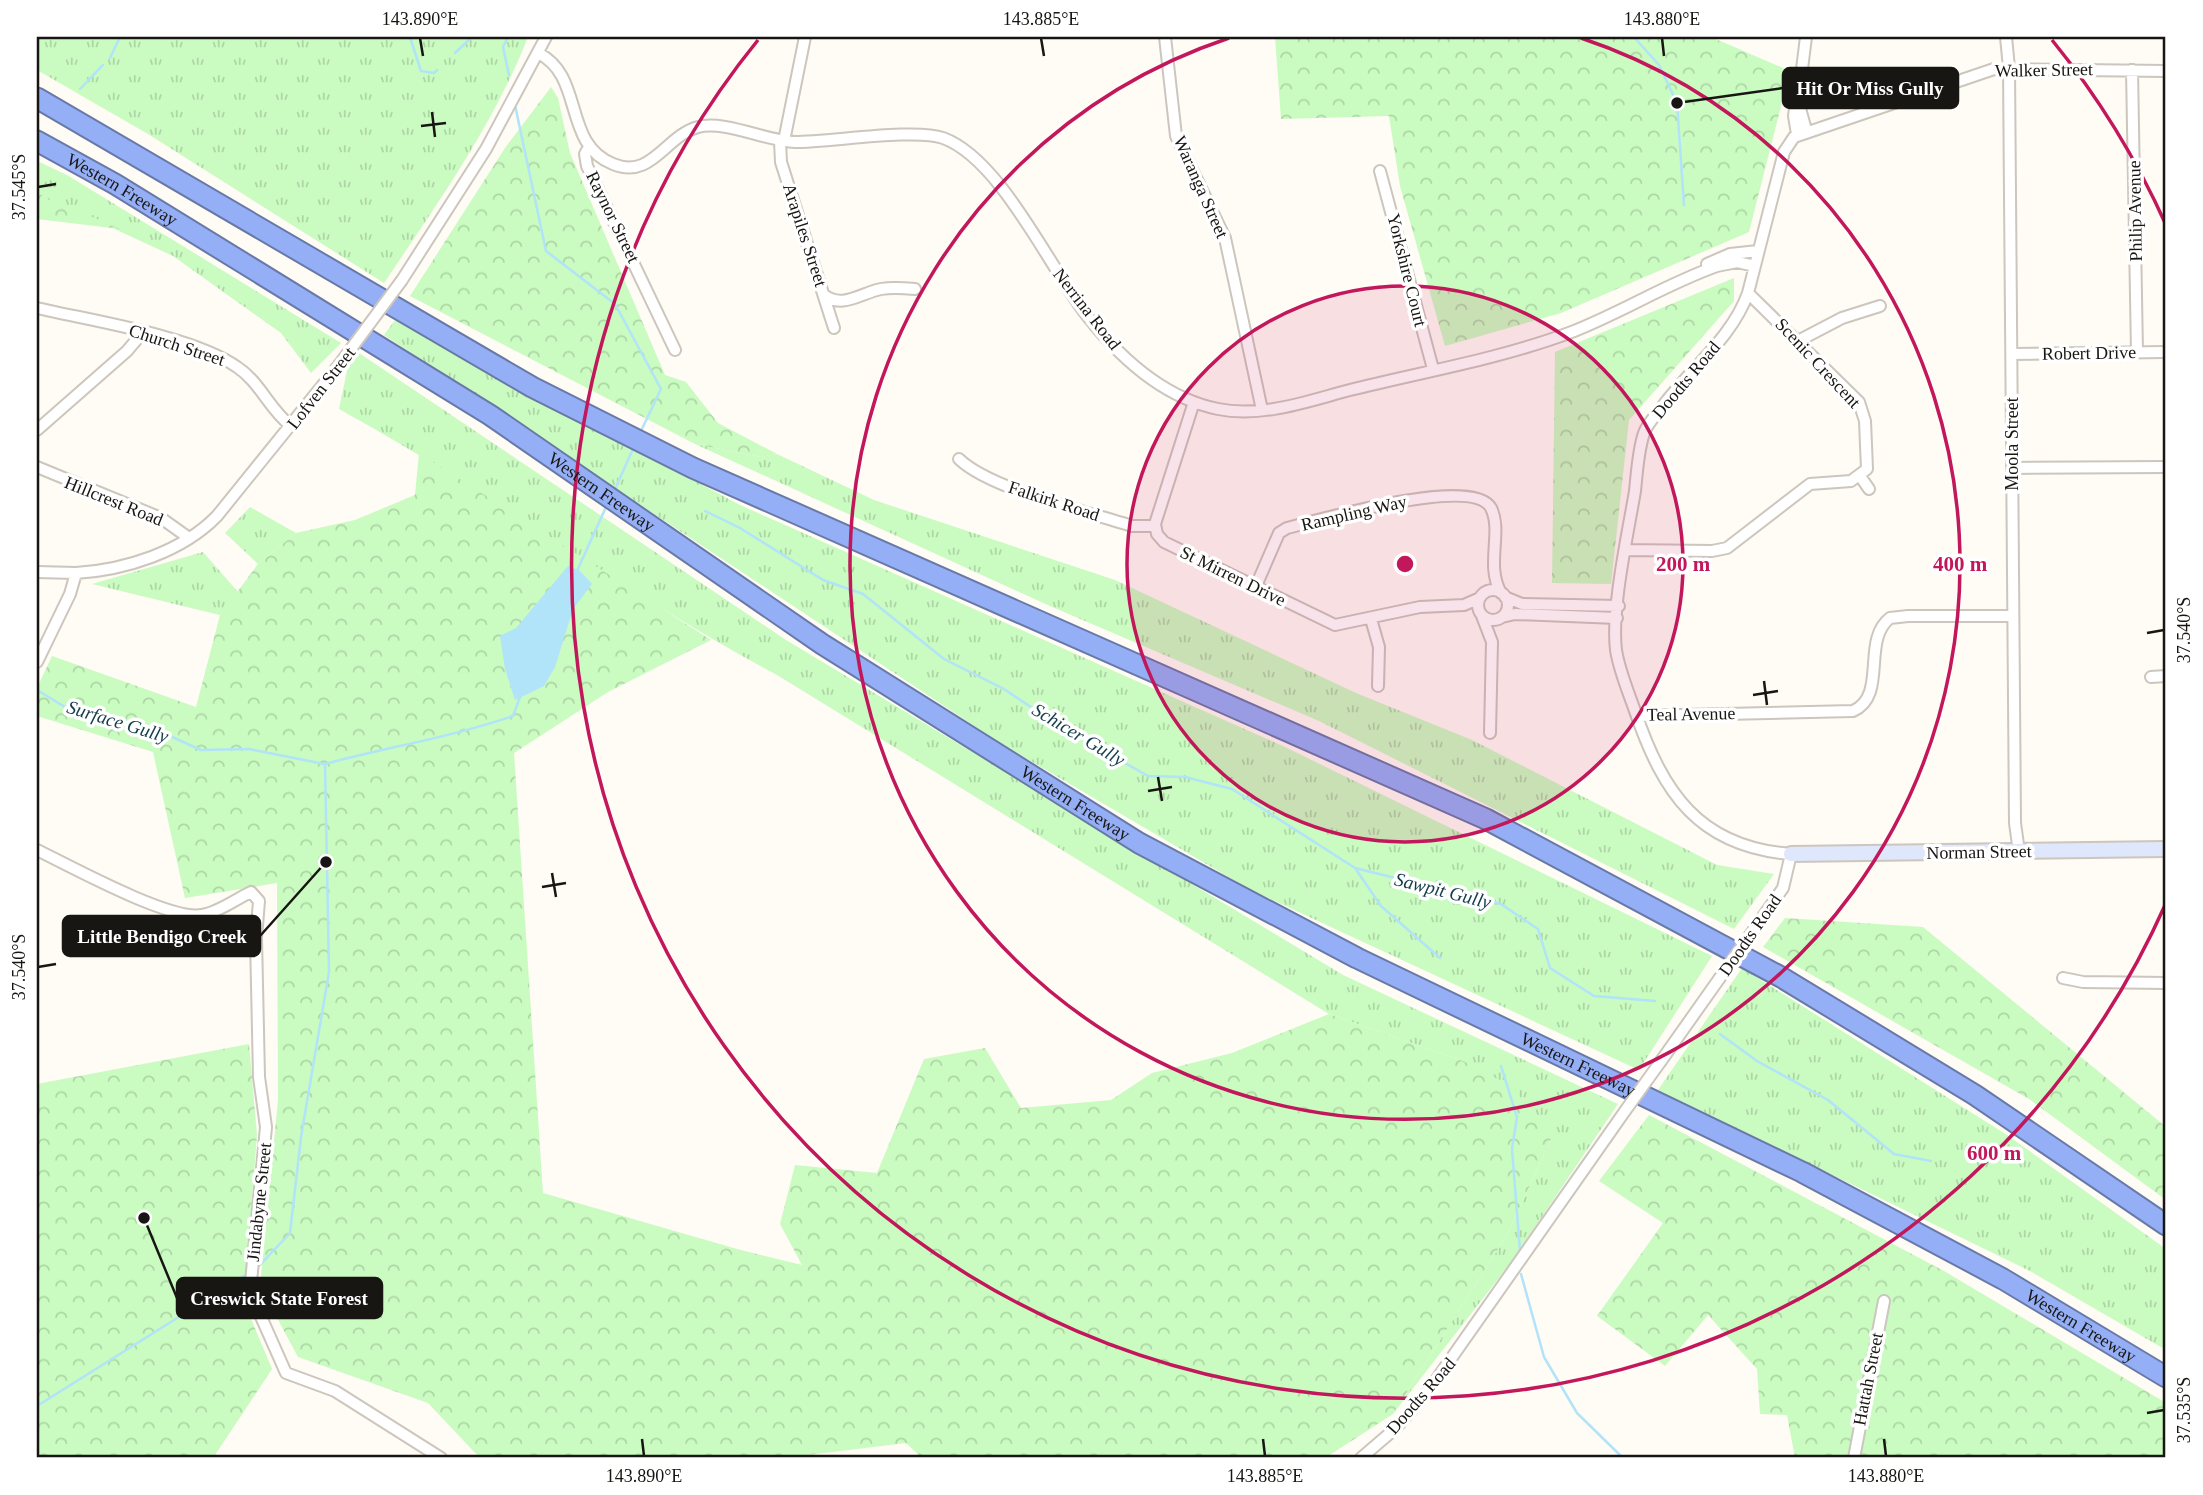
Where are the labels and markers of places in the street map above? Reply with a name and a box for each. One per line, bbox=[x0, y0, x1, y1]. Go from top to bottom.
callout: Hit Or Miss Gully bbox=[1783, 68, 1958, 108]
centre of rings bbox=[1393, 552, 1417, 576]
callout: Little Bendigo Creek bbox=[63, 916, 260, 956]
callout: Creswick State Forest bbox=[177, 1278, 382, 1318]

